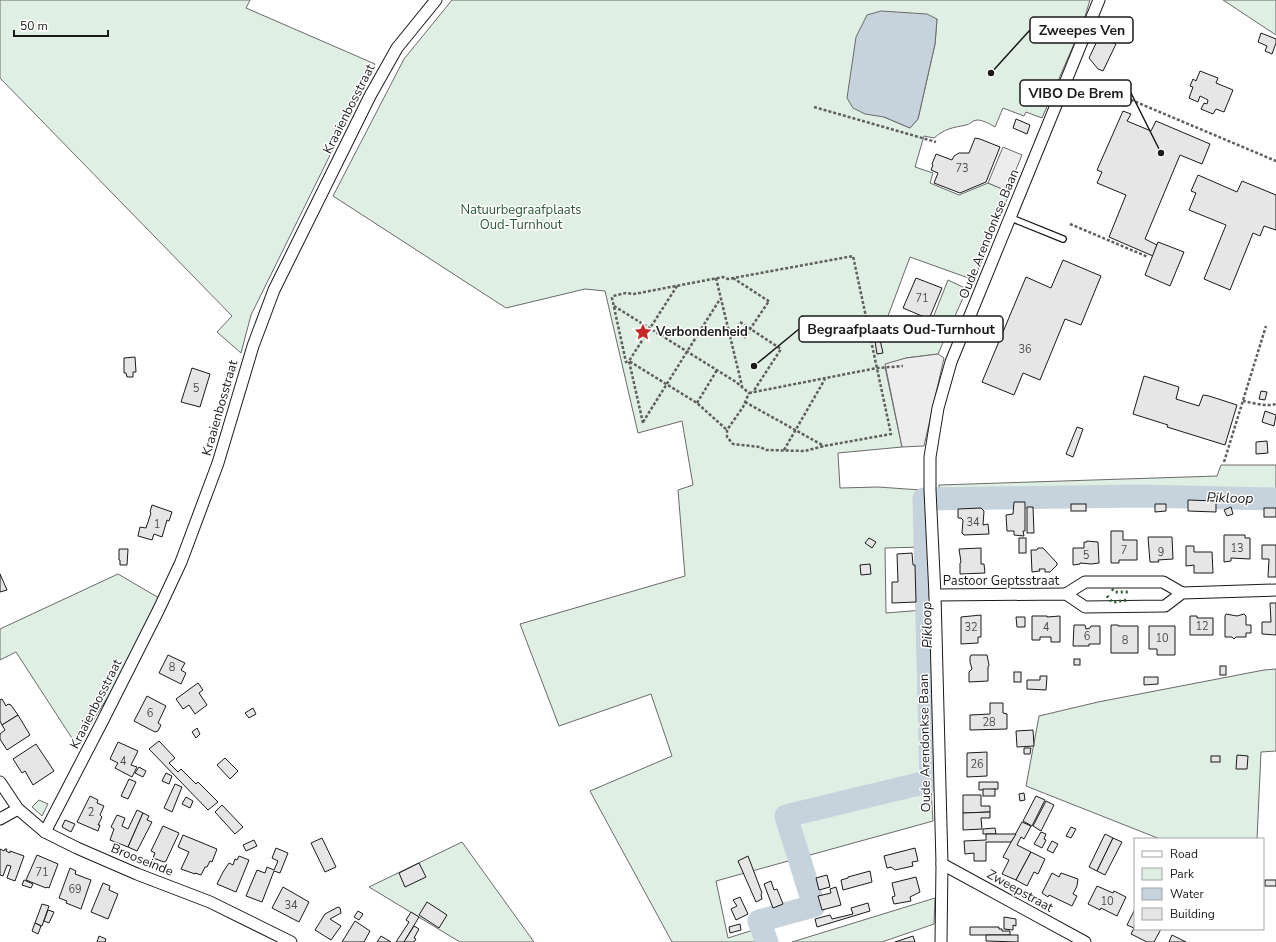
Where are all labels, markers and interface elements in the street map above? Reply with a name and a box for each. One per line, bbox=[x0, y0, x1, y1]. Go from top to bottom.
scale bar bbox=[14, 12, 108, 38]
callout: Zweepes Ven bbox=[1030, 17, 1133, 43]
text: 50 m bbox=[20, 18, 48, 34]
text: Zweepes Ven bbox=[1039, 21, 1125, 40]
street label: Kraaienbosstraat bbox=[319, 61, 380, 157]
callout: VIBO De Brem bbox=[1020, 80, 1131, 106]
text: VIBO De Brem bbox=[1027, 84, 1124, 103]
house number: 73 bbox=[955, 161, 969, 176]
street label: Oude Arendonkse Baan bbox=[955, 166, 1023, 302]
park label: Natuurbegraafplaats Oud-Turnhout bbox=[460, 201, 582, 234]
house number: 71 bbox=[915, 291, 929, 306]
callout: Begraafplaats Oud-Turnhout bbox=[799, 316, 1003, 342]
text: Begraafplaats Oud-Turnhout bbox=[807, 320, 995, 339]
place icon: Verbondenheid bbox=[633, 322, 653, 342]
place label: Verbondenheid bbox=[655, 323, 748, 341]
house number: 36 bbox=[1018, 342, 1032, 357]
street label: Kraaienbosstraat bbox=[198, 358, 242, 458]
house number: 5 bbox=[193, 381, 200, 396]
water label: Pikloop bbox=[1206, 488, 1254, 508]
house number: 34 bbox=[966, 515, 980, 530]
house number: 1 bbox=[154, 517, 160, 532]
house number: 13 bbox=[1230, 541, 1244, 556]
house number: 7 bbox=[1121, 543, 1127, 558]
house number: 9 bbox=[1158, 545, 1164, 560]
house number: 5 bbox=[1083, 548, 1090, 563]
street label: Pastoor Geptsstraat bbox=[943, 572, 1060, 590]
water label: Pikloop bbox=[917, 601, 937, 649]
house number: 12 bbox=[1195, 619, 1209, 634]
house number: 32 bbox=[964, 620, 978, 635]
house number: 4 bbox=[1043, 620, 1050, 635]
house number: 6 bbox=[1084, 629, 1091, 644]
house number: 10 bbox=[1155, 631, 1169, 646]
house number: 8 bbox=[1122, 633, 1129, 648]
street label: Kraaienbosstraat bbox=[66, 656, 127, 752]
house number: 8 bbox=[169, 660, 176, 675]
street label: Oude Arendonkse Baan bbox=[915, 674, 935, 812]
house number: 6 bbox=[147, 706, 154, 721]
house number: 28 bbox=[982, 715, 996, 730]
house number: 4 bbox=[120, 754, 127, 769]
house number: 26 bbox=[970, 757, 984, 772]
house number: 2 bbox=[88, 805, 94, 820]
legend bbox=[1134, 838, 1264, 930]
street label: Brooseinde bbox=[108, 839, 176, 881]
text: Road bbox=[1170, 846, 1198, 862]
house number: 71 bbox=[35, 865, 49, 880]
street label: Zweepstraat bbox=[984, 865, 1057, 917]
text: Park bbox=[1170, 866, 1195, 882]
house number: 69 bbox=[68, 882, 82, 897]
text: Water bbox=[1170, 886, 1204, 902]
house number: 10 bbox=[1100, 894, 1114, 909]
house number: 34 bbox=[284, 898, 298, 913]
text: Building bbox=[1170, 906, 1215, 922]

